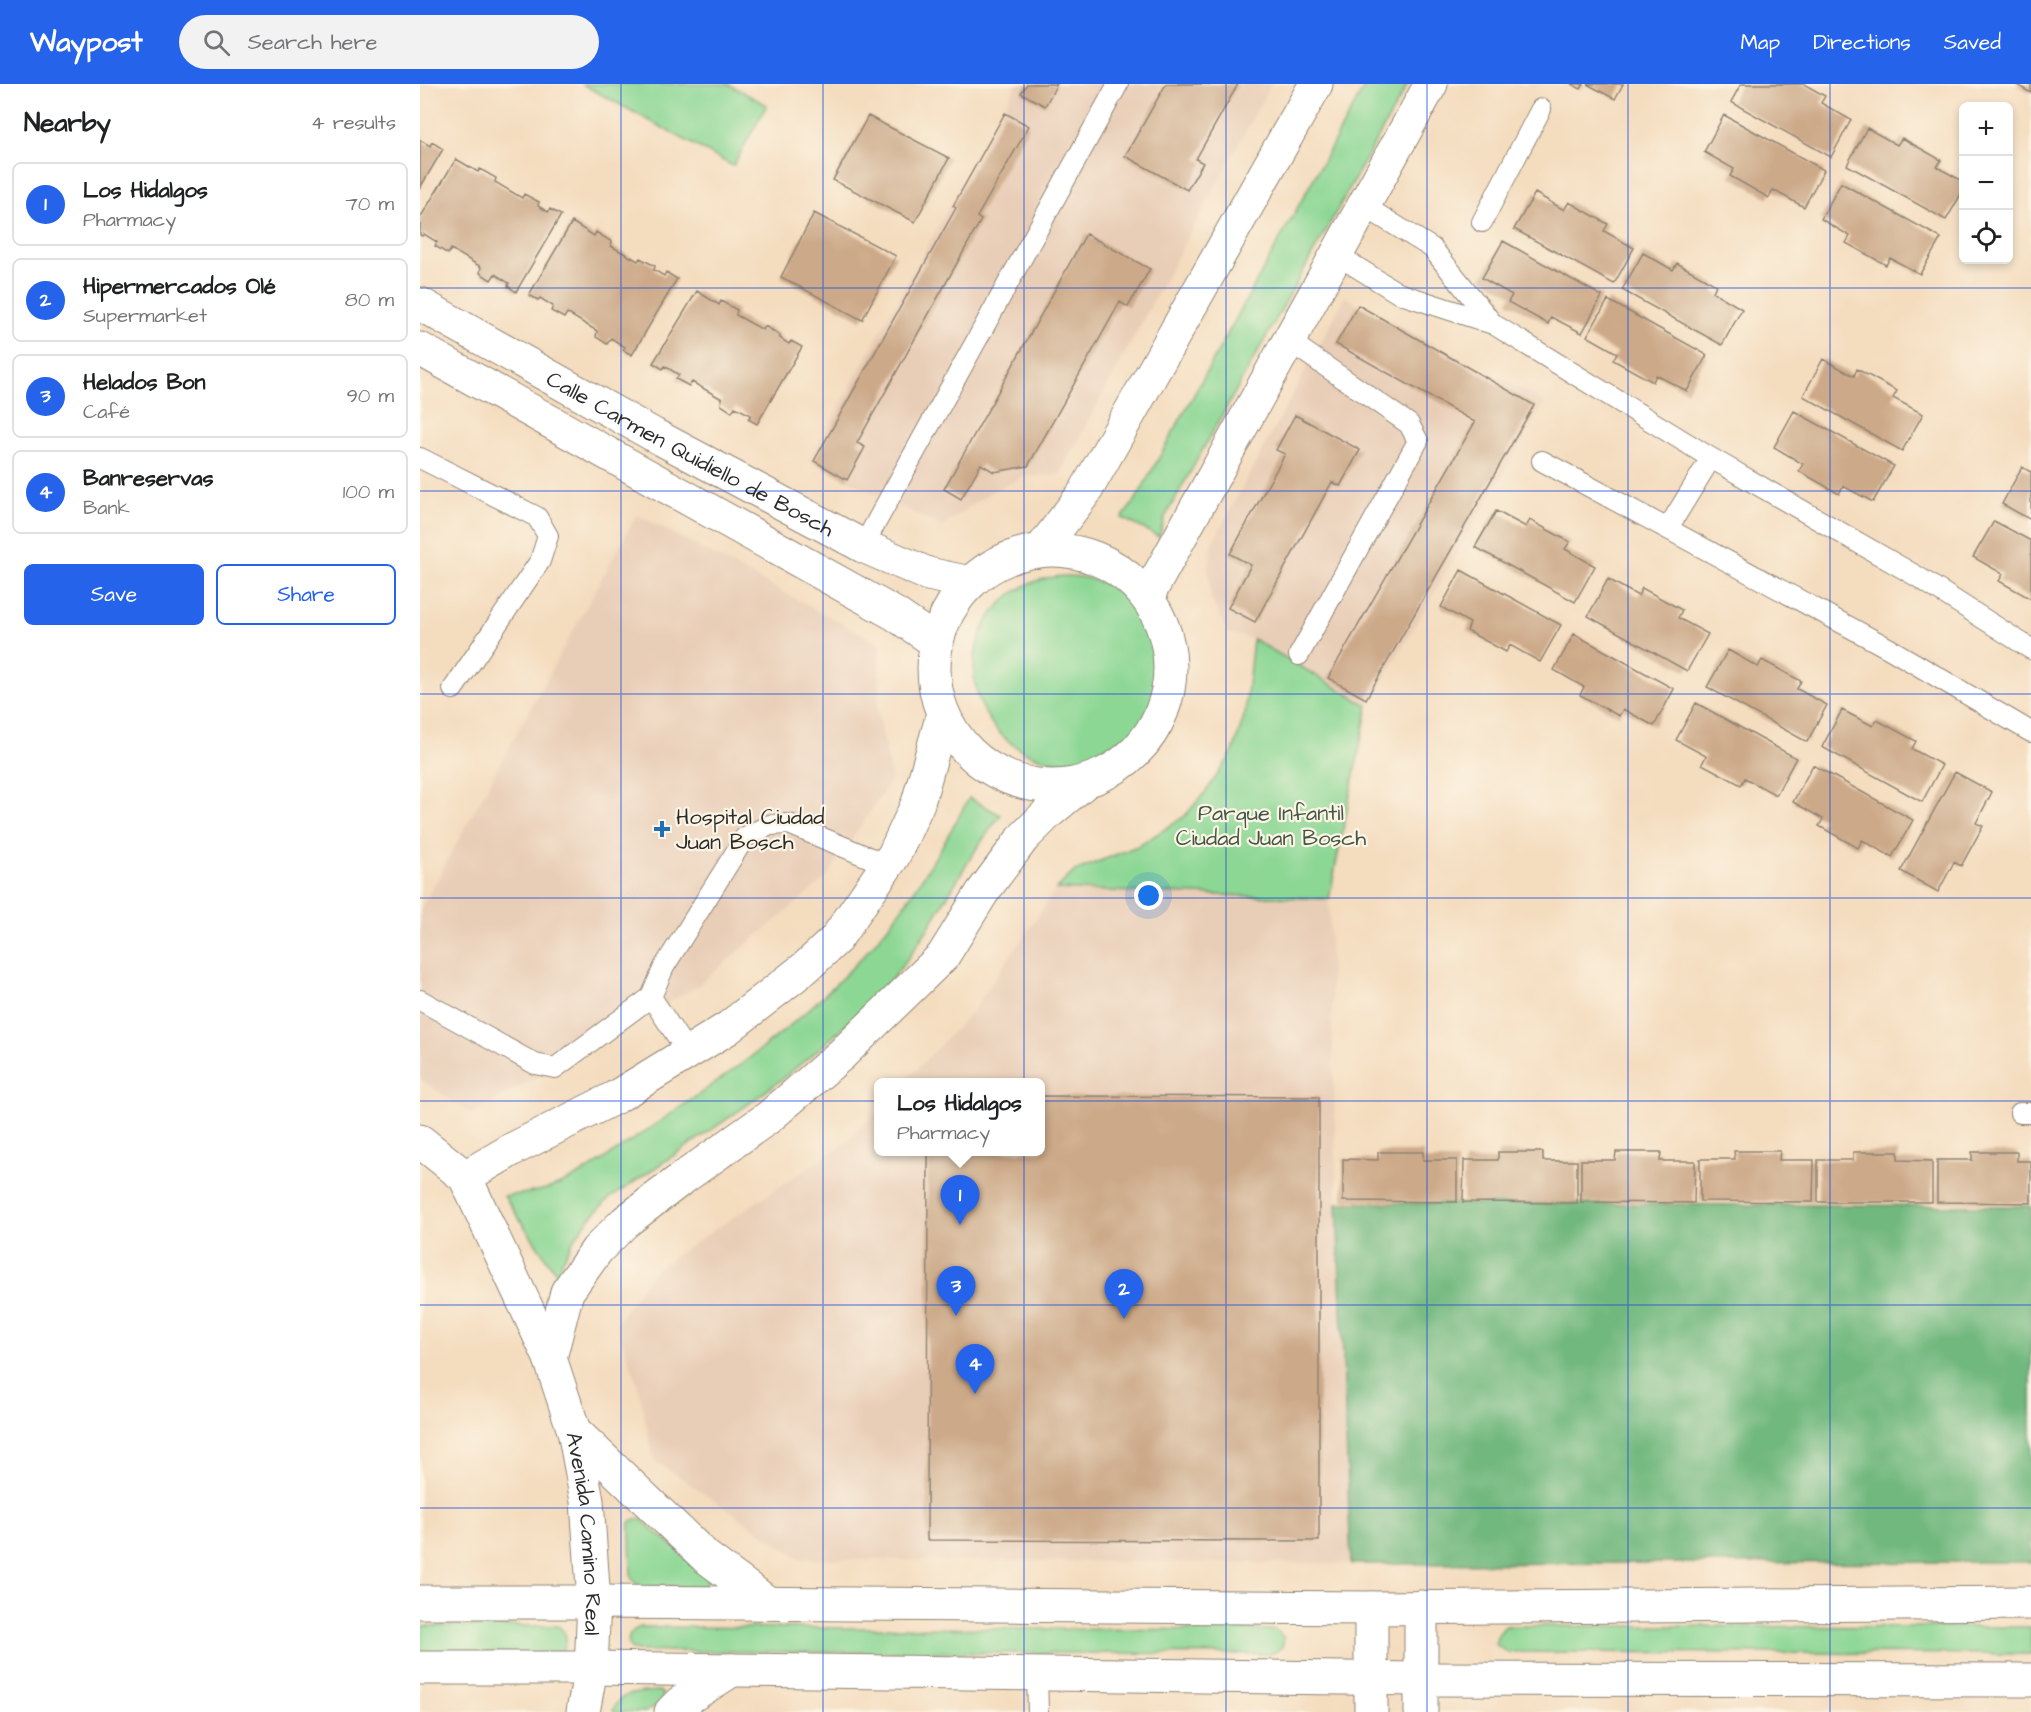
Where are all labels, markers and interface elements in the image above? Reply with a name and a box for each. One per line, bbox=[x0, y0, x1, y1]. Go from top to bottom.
search box bbox=[179, 15, 599, 69]
text: Waypost bbox=[30, 23, 143, 62]
icon: search bbox=[200, 26, 233, 59]
text: Search here bbox=[248, 27, 378, 58]
text: Map bbox=[1740, 28, 1780, 57]
text: Directions bbox=[1813, 28, 1911, 57]
text: Saved bbox=[1944, 28, 2001, 57]
map controls bbox=[1959, 102, 2013, 264]
button: + bbox=[1959, 102, 2013, 156]
text: Nearby bbox=[24, 105, 111, 141]
text: 4 results bbox=[311, 109, 396, 137]
button: − bbox=[1959, 156, 2013, 210]
text: Los Hidalgos bbox=[83, 175, 208, 206]
text: 1 bbox=[44, 190, 47, 218]
text: 70 m bbox=[346, 190, 394, 218]
text: Pharmacy bbox=[83, 206, 176, 234]
button: locate bbox=[1959, 210, 2013, 264]
text: Hipermercados Olé bbox=[83, 271, 276, 302]
text: 2 bbox=[40, 286, 51, 314]
text: 80 m bbox=[345, 286, 394, 314]
text: Supermarket bbox=[83, 302, 207, 330]
street label: Calle Carmen Quidiello de Bosch bbox=[540, 364, 839, 545]
text: Helados Bon bbox=[83, 367, 205, 398]
text: 3 bbox=[40, 382, 51, 410]
text: 90 m bbox=[346, 382, 394, 410]
text: Café bbox=[83, 398, 130, 426]
text: Banreservas bbox=[83, 463, 214, 494]
text: 4 bbox=[39, 478, 52, 506]
text: 100 m bbox=[343, 478, 394, 506]
text: Bank bbox=[83, 494, 130, 522]
button: Save bbox=[24, 564, 204, 625]
button: Share bbox=[216, 564, 396, 625]
park label: Parque Infantil Ciudad Juan Bosch bbox=[1176, 798, 1366, 854]
place label: Hospital Ciudad Juan Bosch bbox=[676, 802, 825, 858]
marker: Hospital Ciudad Juan Bosch bbox=[653, 820, 671, 838]
your location bbox=[1134, 881, 1163, 910]
popup bbox=[874, 1078, 1045, 1156]
text: Los Hidalgos bbox=[897, 1088, 1022, 1119]
text: Pharmacy bbox=[897, 1119, 990, 1147]
pin: 1 bbox=[940, 1176, 980, 1225]
pin: 3 bbox=[936, 1266, 976, 1316]
pin: 2 bbox=[1104, 1270, 1144, 1319]
pin: 4 bbox=[956, 1344, 994, 1394]
street label: Avenida Camino Real bbox=[558, 1430, 608, 1636]

